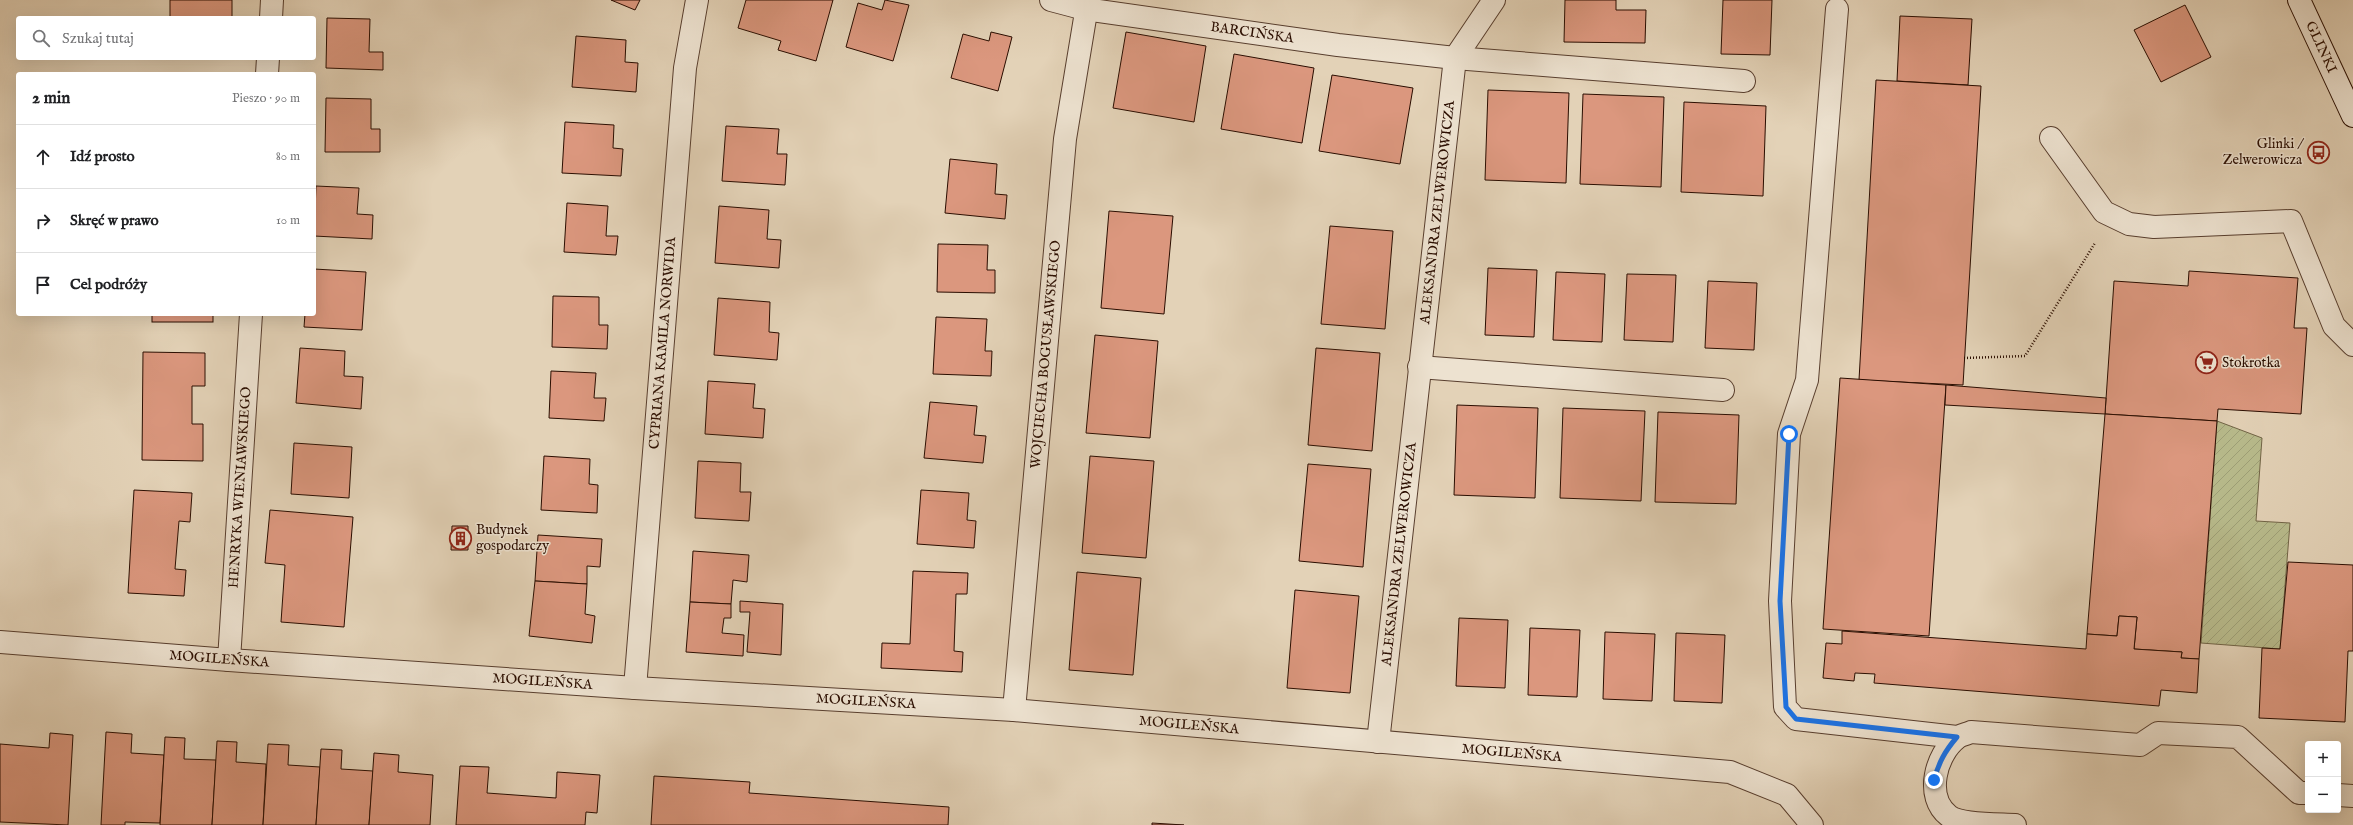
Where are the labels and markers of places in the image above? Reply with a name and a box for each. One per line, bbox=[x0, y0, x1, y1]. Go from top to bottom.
place label: Glinki / Zelwerowicza bbox=[2223, 135, 2304, 169]
bus stop icon: Glinki / Zelwerowicza bbox=[2305, 139, 2331, 165]
supermarket icon: Stokrotka bbox=[2193, 350, 2219, 376]
place label: Stokrotka bbox=[2222, 354, 2281, 372]
place label: Budynek gospodarczy bbox=[476, 521, 549, 555]
building icon: Budynek gospodarczy bbox=[447, 525, 473, 551]

